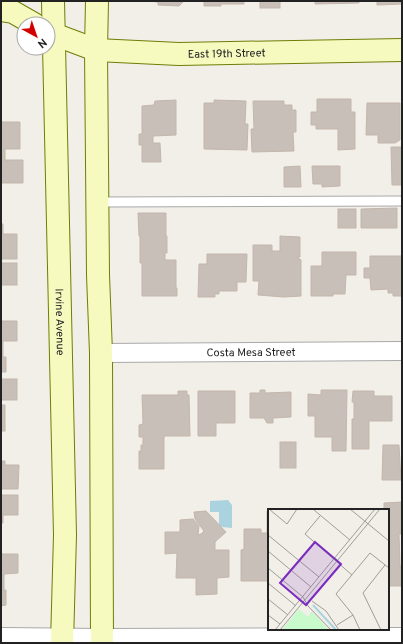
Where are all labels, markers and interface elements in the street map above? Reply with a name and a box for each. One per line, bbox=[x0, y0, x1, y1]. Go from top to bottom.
north arrow bbox=[16, 16, 56, 56]
text: N bbox=[34, 35, 49, 51]
street label: East 19th Street bbox=[188, 46, 266, 62]
street label: Irvine Avenue bbox=[51, 288, 67, 356]
street label: Costa Mesa Street bbox=[206, 346, 296, 360]
inset map bbox=[268, 509, 389, 630]

